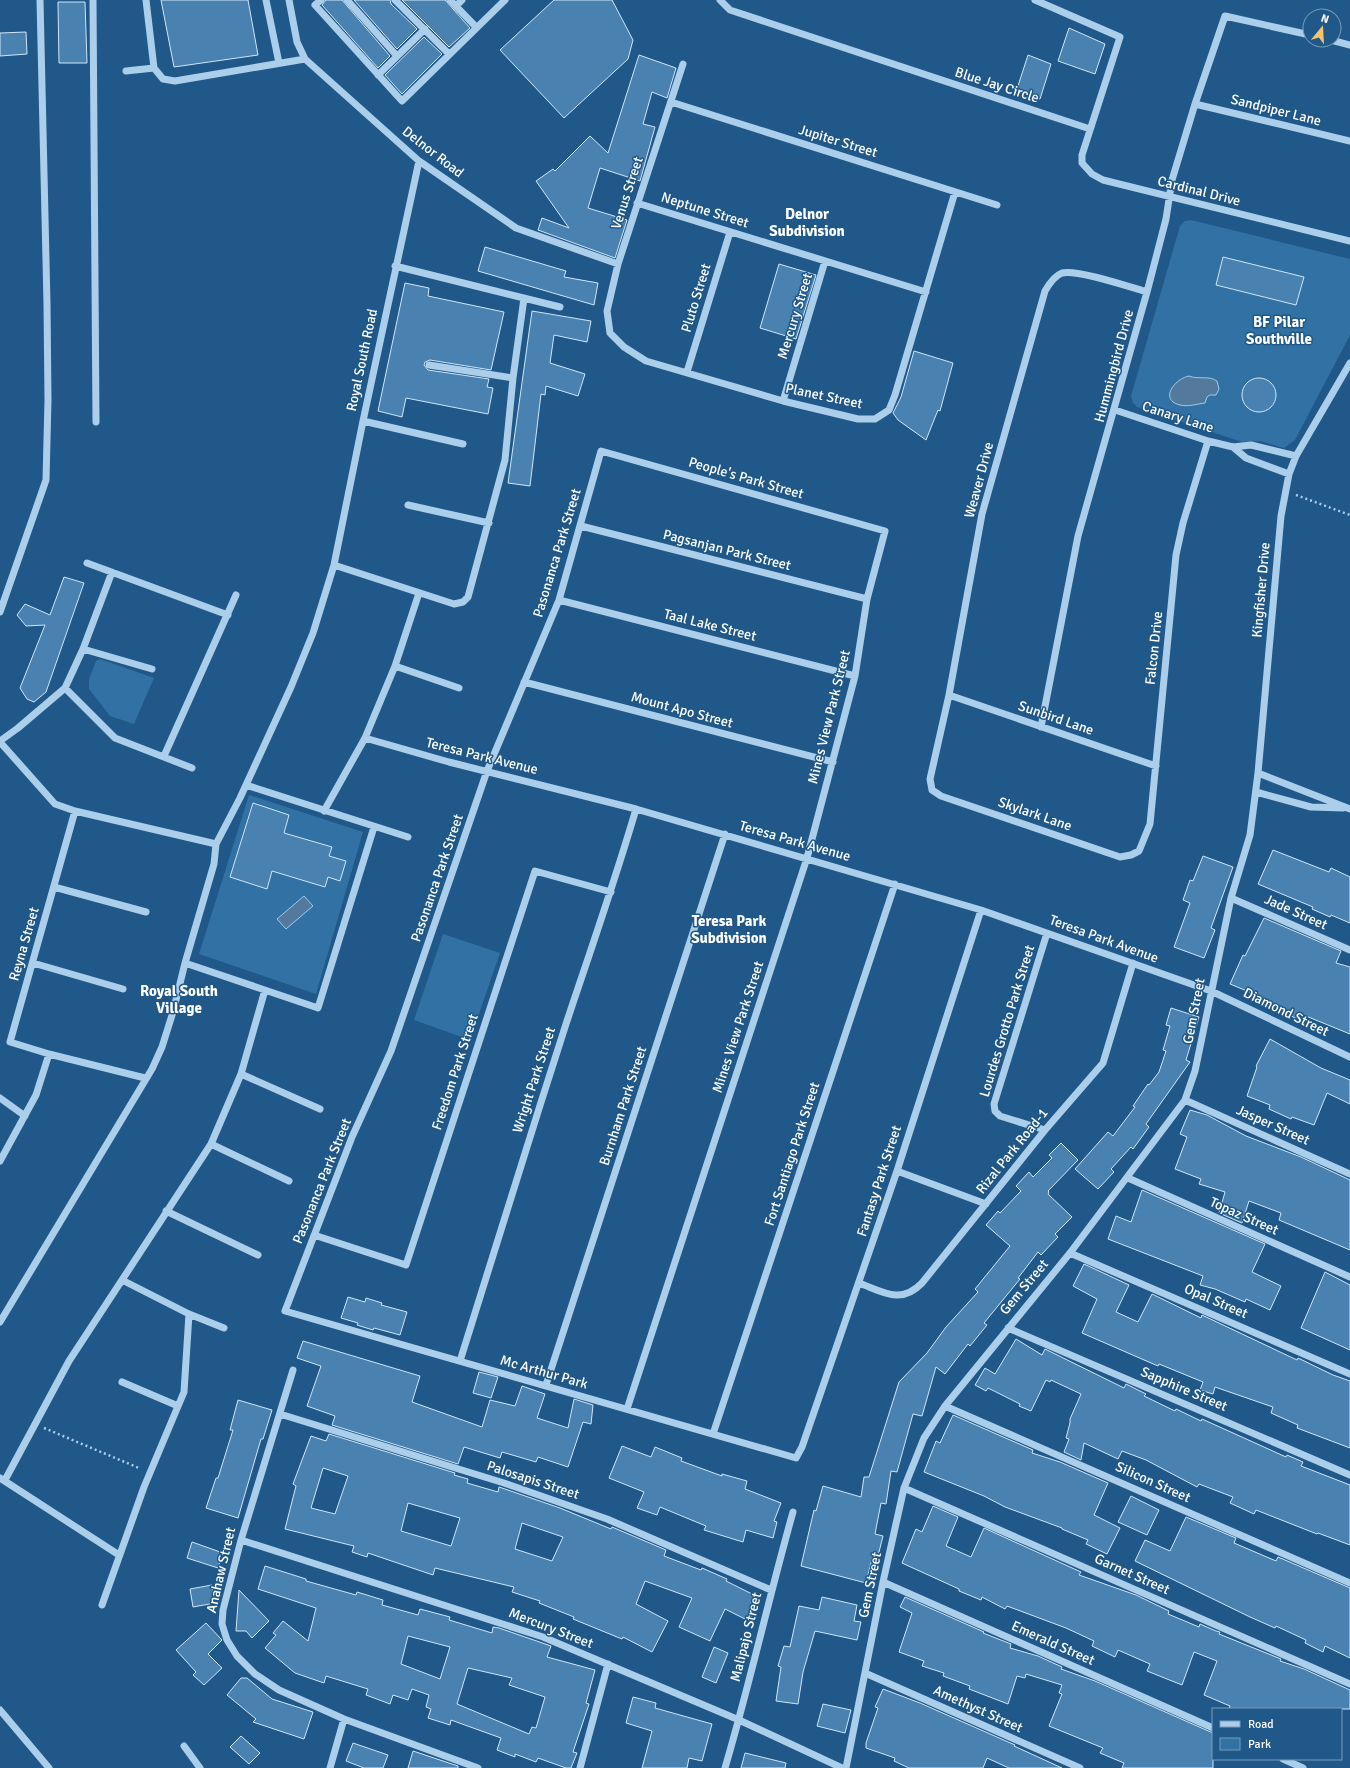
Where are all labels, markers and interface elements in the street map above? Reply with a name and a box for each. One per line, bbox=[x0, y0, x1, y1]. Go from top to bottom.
north arrow bbox=[1302, 8, 1342, 48]
text: N bbox=[1319, 12, 1331, 26]
street label: Blue Jay Circle bbox=[953, 63, 1041, 107]
street label: Sandpiper Lane bbox=[1229, 91, 1323, 129]
street label: Jupiter Street bbox=[797, 121, 880, 161]
street label: Delnor Road bbox=[399, 123, 467, 181]
street label: Venus Street bbox=[607, 154, 647, 231]
street label: Cardinal Drive bbox=[1156, 172, 1242, 210]
street label: Neptune Street bbox=[659, 189, 751, 231]
district label: Delnor Subdivision bbox=[769, 205, 845, 240]
street label: Pluto Street bbox=[677, 261, 715, 335]
street label: Mercury Street bbox=[774, 271, 816, 361]
street label: Royal South Road bbox=[343, 307, 381, 413]
street label: Hummingbird Drive bbox=[1091, 308, 1137, 424]
district label: BF Pilar Southville bbox=[1246, 313, 1312, 348]
street label: Planet Street bbox=[784, 380, 864, 412]
street label: Canary Lane bbox=[1140, 397, 1216, 437]
street label: Weaver Drive bbox=[961, 440, 997, 520]
street label: People's Park Street bbox=[687, 453, 806, 503]
street label: Pasonanca Park Street bbox=[529, 486, 585, 619]
street label: Pagsanjan Park Street bbox=[661, 526, 793, 574]
street label: Kingfisher Drive bbox=[1248, 542, 1274, 638]
street label: Taal Lake Street bbox=[662, 605, 758, 645]
street label: Falcon Drive bbox=[1142, 610, 1166, 686]
street label: Mines View Park Street bbox=[804, 648, 854, 786]
street label: Mount Apo Street bbox=[629, 688, 735, 732]
street label: Sunbird Lane bbox=[1016, 697, 1096, 739]
street label: Teresa Park Avenue bbox=[424, 734, 540, 778]
street label: Skylark Lane bbox=[996, 793, 1074, 835]
street label: Pasonanca Park Street bbox=[407, 812, 467, 944]
street label: Teresa Park Avenue bbox=[738, 817, 852, 865]
street label: Jade Street bbox=[1262, 891, 1330, 933]
street label: Reyna Street bbox=[5, 905, 43, 983]
street label: Teresa Park Avenue bbox=[1047, 911, 1161, 967]
district label: Teresa Park Subdivision bbox=[691, 912, 767, 947]
street label: Lourdes Grotto Park Street bbox=[976, 943, 1038, 1099]
street label: Mines View Park Street bbox=[709, 959, 767, 1095]
street label: Gem Street bbox=[1179, 977, 1209, 1045]
district label: Royal South Village bbox=[140, 982, 218, 1017]
street label: Diamond Street bbox=[1240, 984, 1332, 1040]
street label: Freedom Park Street bbox=[428, 1012, 482, 1132]
street label: Wright Park Street bbox=[509, 1025, 559, 1135]
street label: Burnham Park Street bbox=[596, 1044, 650, 1168]
street label: Fort Santiago Park Street bbox=[761, 1080, 823, 1228]
street label: Jasper Street bbox=[1234, 1101, 1312, 1149]
street label: Rizal Park Road-1 bbox=[972, 1105, 1052, 1197]
street label: Pasonanca Park Street bbox=[289, 1116, 355, 1246]
street label: Fantasy Park Street bbox=[853, 1123, 905, 1239]
street label: Topaz Street bbox=[1207, 1193, 1281, 1239]
street label: Gem Street bbox=[996, 1256, 1052, 1318]
street label: Opal Street bbox=[1182, 1280, 1250, 1322]
street label: Mc Arthur Park bbox=[498, 1351, 590, 1393]
street label: Sapphire Street bbox=[1138, 1363, 1230, 1415]
street label: Palosapis Street bbox=[485, 1457, 581, 1503]
street label: Silicon Street bbox=[1113, 1458, 1193, 1506]
street label: Anahaw Street bbox=[203, 1525, 239, 1615]
street label: Garnet Street bbox=[1092, 1550, 1172, 1598]
street label: Gem Street bbox=[855, 1551, 885, 1619]
street label: Malipajo Street bbox=[727, 1590, 765, 1683]
street label: Mercury Street bbox=[506, 1604, 596, 1652]
street label: Emerald Street bbox=[1009, 1617, 1097, 1669]
street label: Amethyst Street bbox=[931, 1682, 1025, 1736]
legend bbox=[1212, 1708, 1342, 1760]
text: Road bbox=[1248, 1717, 1274, 1732]
text: Park bbox=[1248, 1737, 1271, 1752]

